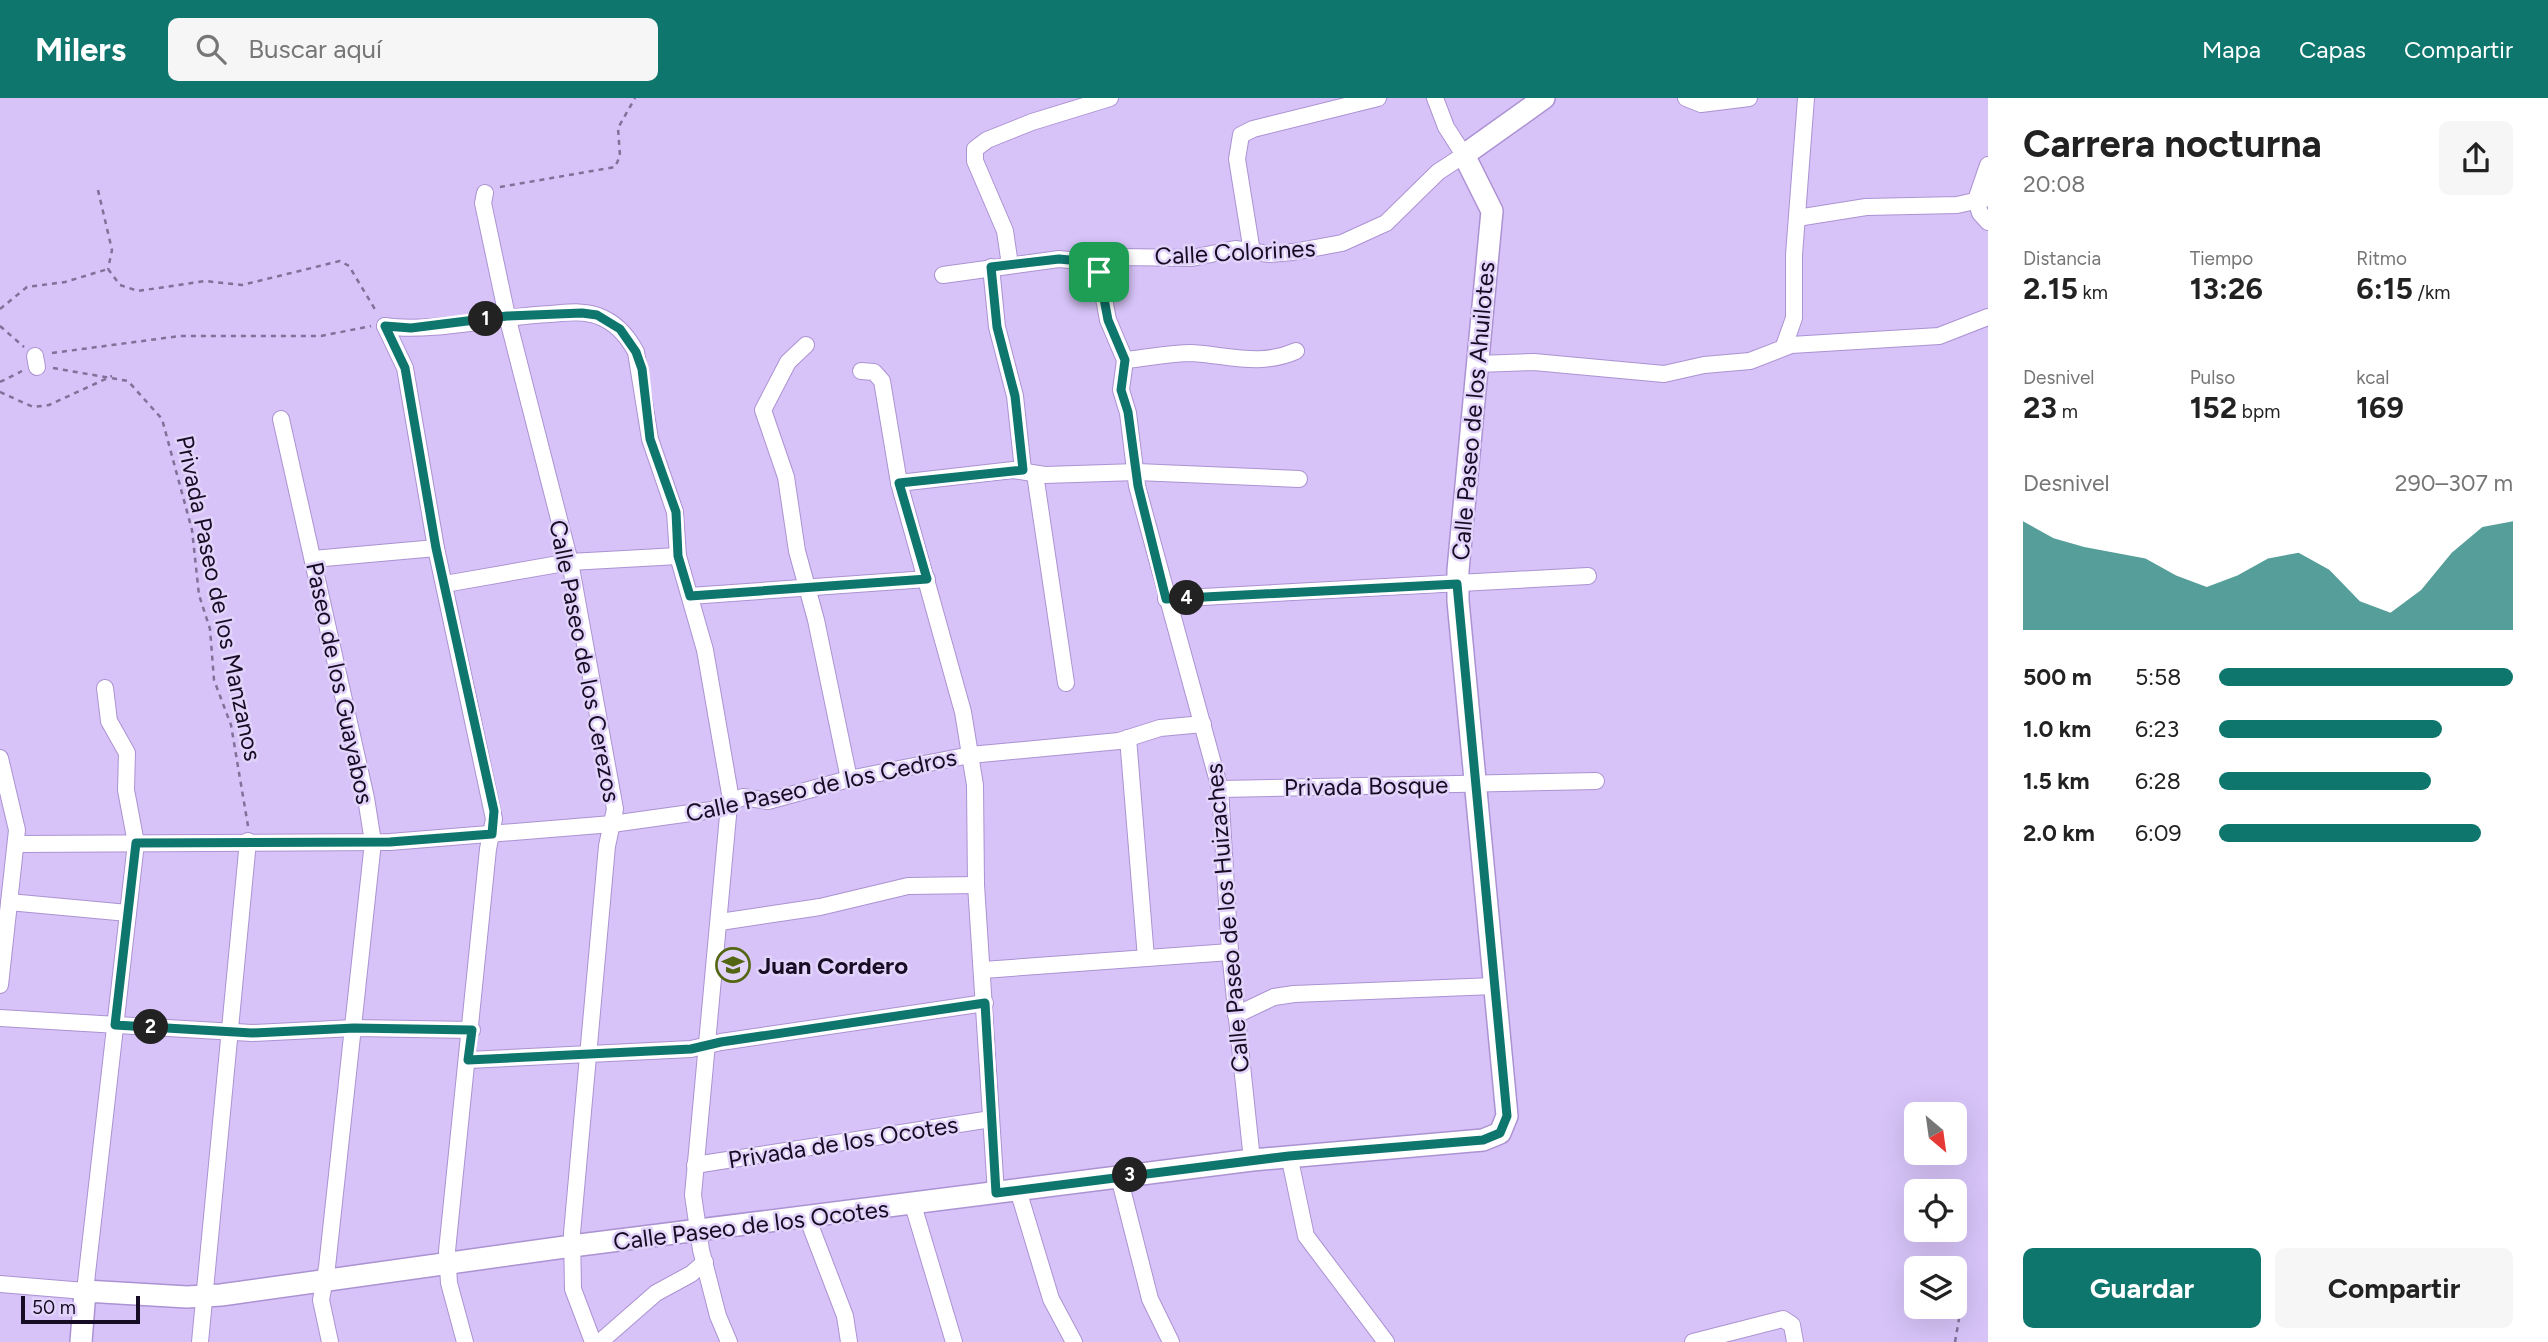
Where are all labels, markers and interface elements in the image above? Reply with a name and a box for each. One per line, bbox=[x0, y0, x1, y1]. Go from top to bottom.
search box bbox=[168, 18, 658, 81]
text: Milers bbox=[35, 30, 126, 69]
icon: search bbox=[192, 30, 230, 68]
text: Buscar aquí bbox=[248, 33, 382, 65]
text: Mapa bbox=[2202, 35, 2261, 64]
text: Capas bbox=[2299, 35, 2366, 64]
text: Compartir bbox=[2404, 35, 2513, 64]
text: Carrera nocturna bbox=[2023, 121, 2322, 167]
button: share bbox=[2439, 121, 2513, 195]
text: 20:08 bbox=[2023, 170, 2085, 198]
street label: Calle Colorines bbox=[1154, 233, 1316, 271]
pin bbox=[1069, 242, 1129, 302]
text: Distancia bbox=[2023, 247, 2101, 270]
text: Tiempo bbox=[2190, 247, 2253, 270]
text: Ritmo bbox=[2356, 247, 2407, 270]
icon: arrive bbox=[1080, 253, 1118, 291]
street label: Calle Paseo de los Ahuilotes bbox=[1445, 260, 1501, 562]
text: 2.15 bbox=[2023, 270, 2078, 307]
text: 13:26 bbox=[2190, 270, 2263, 307]
text: 6:15 bbox=[2356, 270, 2413, 307]
text: km bbox=[2078, 281, 2108, 304]
text: /km bbox=[2413, 281, 2450, 304]
pin: 1 bbox=[468, 302, 504, 336]
text: 1 bbox=[481, 307, 490, 330]
text: Desnivel bbox=[2023, 366, 2095, 389]
text: Pulso bbox=[2190, 366, 2235, 389]
text: kcal bbox=[2356, 366, 2390, 389]
text: 23 bbox=[2023, 389, 2057, 426]
text: 152 bbox=[2190, 389, 2237, 426]
text: 169 bbox=[2356, 389, 2404, 426]
text: m bbox=[2057, 400, 2078, 423]
text: bpm bbox=[2237, 400, 2280, 423]
street label: Privada Paseo de los Manzanos bbox=[170, 433, 268, 763]
text: Desnivel bbox=[2023, 469, 2110, 497]
text: 290–307 m bbox=[2395, 469, 2513, 497]
street label: Calle Paseo de los Cerezos bbox=[543, 517, 627, 805]
street label: Paseo de los Guayabos bbox=[300, 559, 380, 807]
pin: 4 bbox=[1170, 580, 1204, 616]
text: 4 bbox=[1180, 586, 1193, 609]
text: 500 m bbox=[2023, 663, 2092, 691]
text: 5:58 bbox=[2135, 663, 2181, 691]
text: 1.0 km bbox=[2023, 715, 2091, 743]
text: 6:23 bbox=[2135, 715, 2179, 743]
street label: Calle Paseo de los Cedros bbox=[683, 742, 959, 828]
street label: Calle Paseo de los Huizaches bbox=[1199, 762, 1255, 1074]
text: 1.5 km bbox=[2023, 767, 2090, 795]
text: 6:28 bbox=[2135, 767, 2181, 795]
street label: Privada Bosque bbox=[1284, 770, 1448, 802]
text: 2.0 km bbox=[2023, 819, 2095, 847]
text: 6:09 bbox=[2135, 819, 2182, 847]
school or university icon: Juan Cordero bbox=[714, 946, 752, 984]
place label: Juan Cordero bbox=[758, 951, 908, 980]
pin: 2 bbox=[134, 1010, 168, 1044]
text: 2 bbox=[145, 1015, 156, 1038]
north arrow bbox=[1904, 1102, 1967, 1166]
map controls bbox=[1904, 1102, 1967, 1319]
street label: Privada de los Ocotes bbox=[726, 1110, 960, 1174]
pin: 3 bbox=[1112, 1158, 1148, 1192]
text: 3 bbox=[1124, 1163, 1135, 1186]
button: locate bbox=[1904, 1179, 1967, 1242]
street label: Calle Paseo de los Ocotes bbox=[612, 1194, 890, 1256]
button: Guardar bbox=[2023, 1248, 2261, 1328]
button: Compartir bbox=[2275, 1248, 2513, 1328]
button: layers bbox=[1904, 1256, 1967, 1319]
scale bar bbox=[21, 1293, 140, 1325]
text: 50 m bbox=[32, 1296, 76, 1319]

